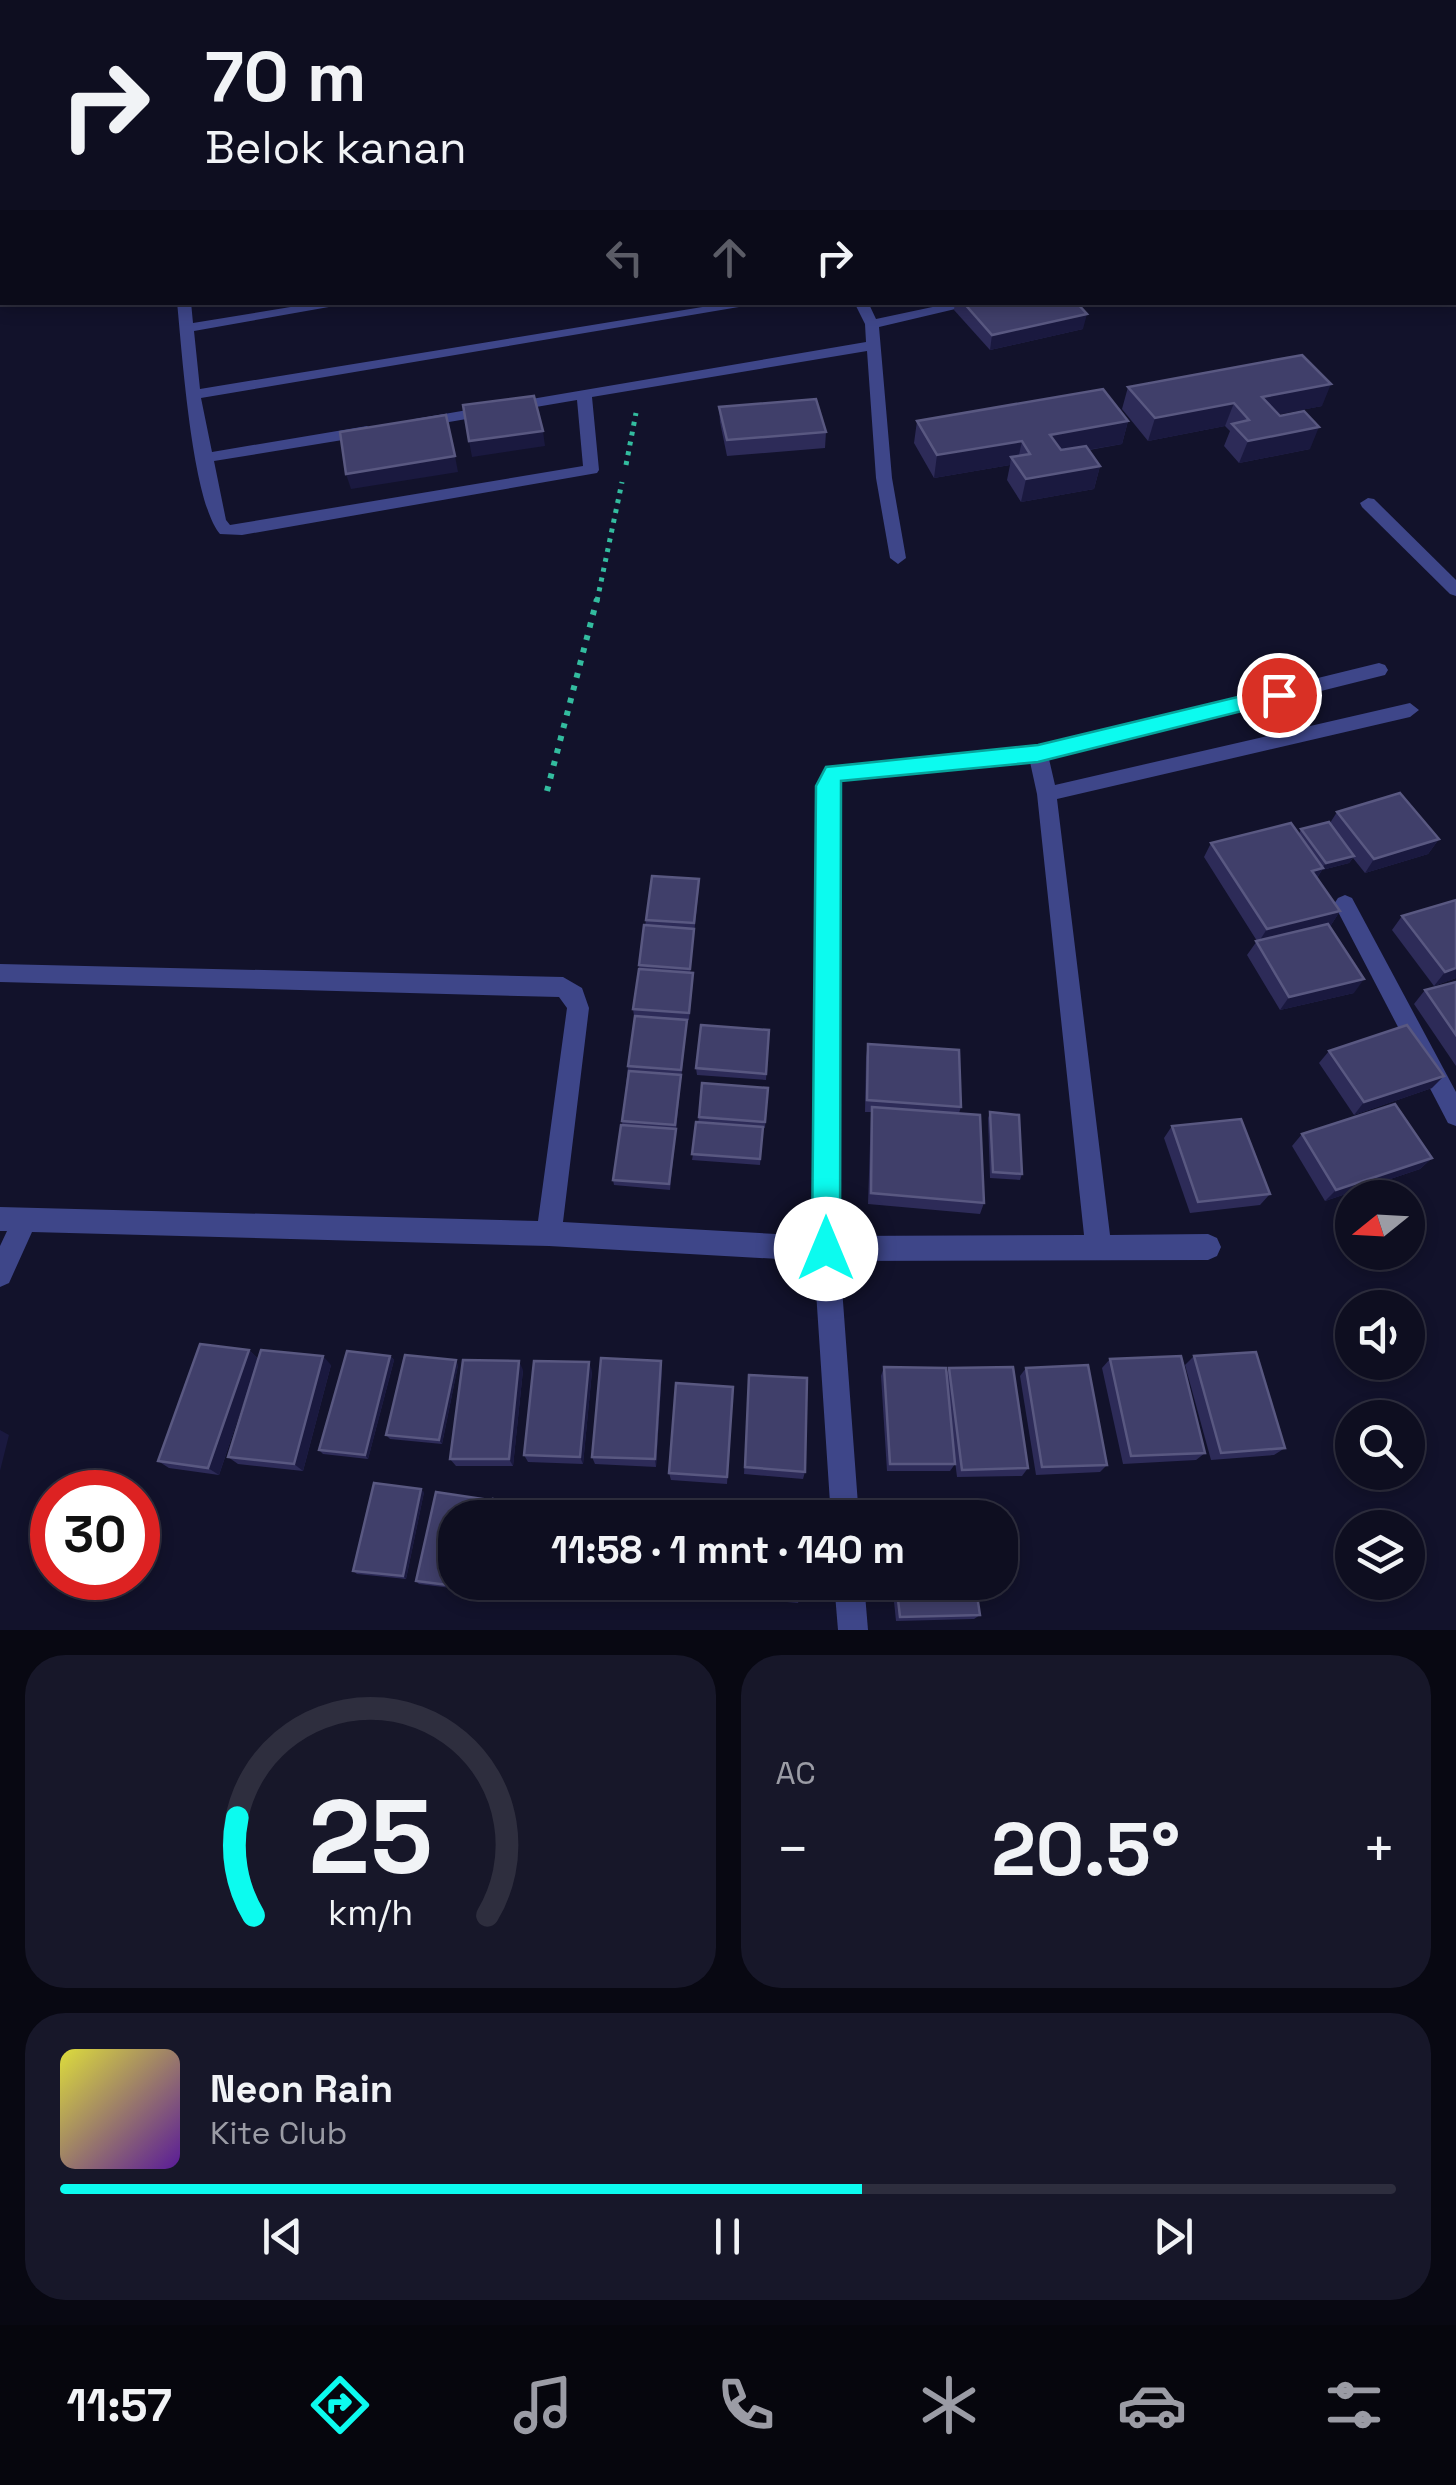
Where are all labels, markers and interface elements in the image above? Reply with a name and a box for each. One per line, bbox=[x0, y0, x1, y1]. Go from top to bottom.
text: 70 m bbox=[205, 32, 366, 121]
icon: right bbox=[40, 40, 170, 170]
text: Belok kanan bbox=[205, 119, 467, 176]
icon: left bbox=[597, 230, 652, 285]
icon: ahead bbox=[702, 230, 757, 285]
icon: right bbox=[807, 230, 862, 285]
pin bbox=[1237, 653, 1322, 738]
icon: arrive bbox=[1252, 668, 1307, 723]
north arrow bbox=[1335, 1180, 1425, 1270]
map controls bbox=[1335, 1180, 1425, 1600]
position arrow bbox=[774, 1197, 878, 1301]
button: sound bbox=[1335, 1290, 1425, 1380]
button: search bbox=[1335, 1400, 1425, 1490]
speed limit sign: 30 bbox=[30, 1470, 160, 1600]
button: layers bbox=[1335, 1510, 1425, 1600]
text: 11:58 · 1 mnt · 140 m bbox=[551, 1526, 905, 1574]
text: AC bbox=[776, 1753, 816, 1793]
text: 25 bbox=[308, 1771, 432, 1903]
text: 20.5° bbox=[991, 1801, 1180, 1897]
text: − bbox=[776, 1814, 810, 1884]
text: + bbox=[1362, 1814, 1396, 1884]
text: km/h bbox=[328, 1890, 413, 1935]
text: Neon Rain bbox=[210, 2065, 393, 2113]
text: Kite Club bbox=[210, 2113, 347, 2153]
icon: previous bbox=[255, 2209, 310, 2264]
icon: pause bbox=[700, 2209, 755, 2264]
icon: next bbox=[1146, 2209, 1201, 2264]
icon: directions bbox=[305, 2370, 375, 2440]
icon: music bbox=[508, 2370, 578, 2440]
icon: phone bbox=[711, 2370, 781, 2440]
icon: climate bbox=[914, 2370, 984, 2440]
icon: car bbox=[1117, 2370, 1187, 2440]
icon: filters bbox=[1319, 2370, 1389, 2440]
text: 11:57 bbox=[66, 2377, 172, 2434]

